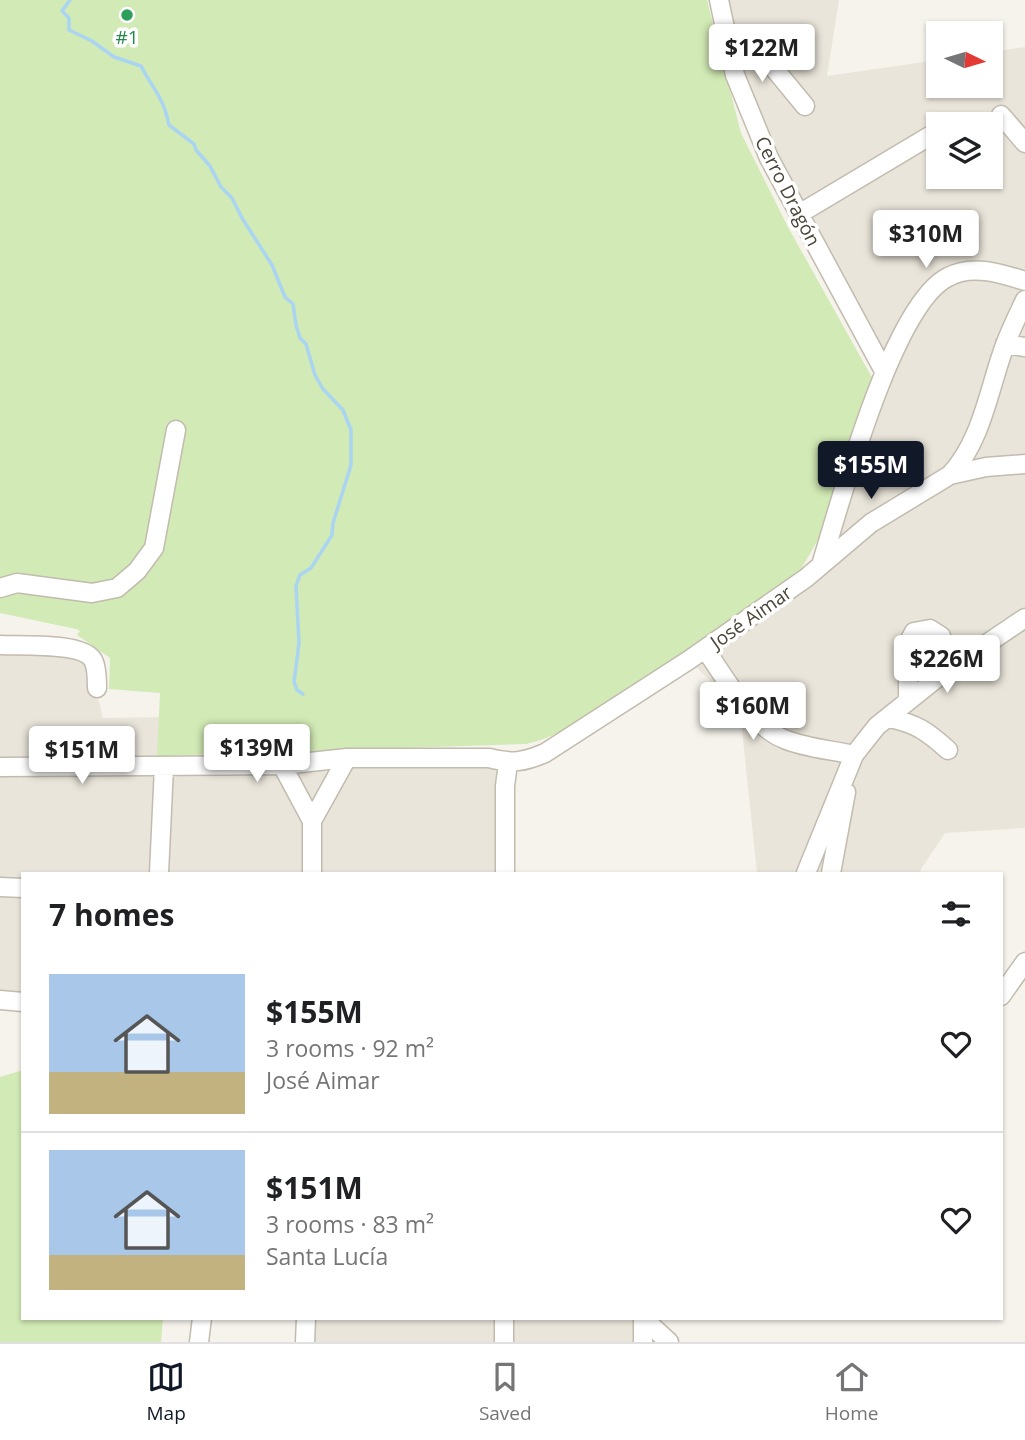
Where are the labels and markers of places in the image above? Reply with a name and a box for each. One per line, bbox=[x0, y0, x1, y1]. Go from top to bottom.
marker: #1 bbox=[119, 7, 135, 23]
place label: #1 bbox=[115, 24, 139, 50]
pin: $122M bbox=[713, 24, 811, 84]
pin: $310M bbox=[877, 210, 975, 270]
pin: $155M bbox=[822, 442, 920, 501]
pin: $226M bbox=[898, 636, 996, 695]
pin: $160M bbox=[704, 682, 802, 742]
pin: $139M bbox=[208, 724, 306, 784]
pin: $151M bbox=[33, 726, 131, 786]

